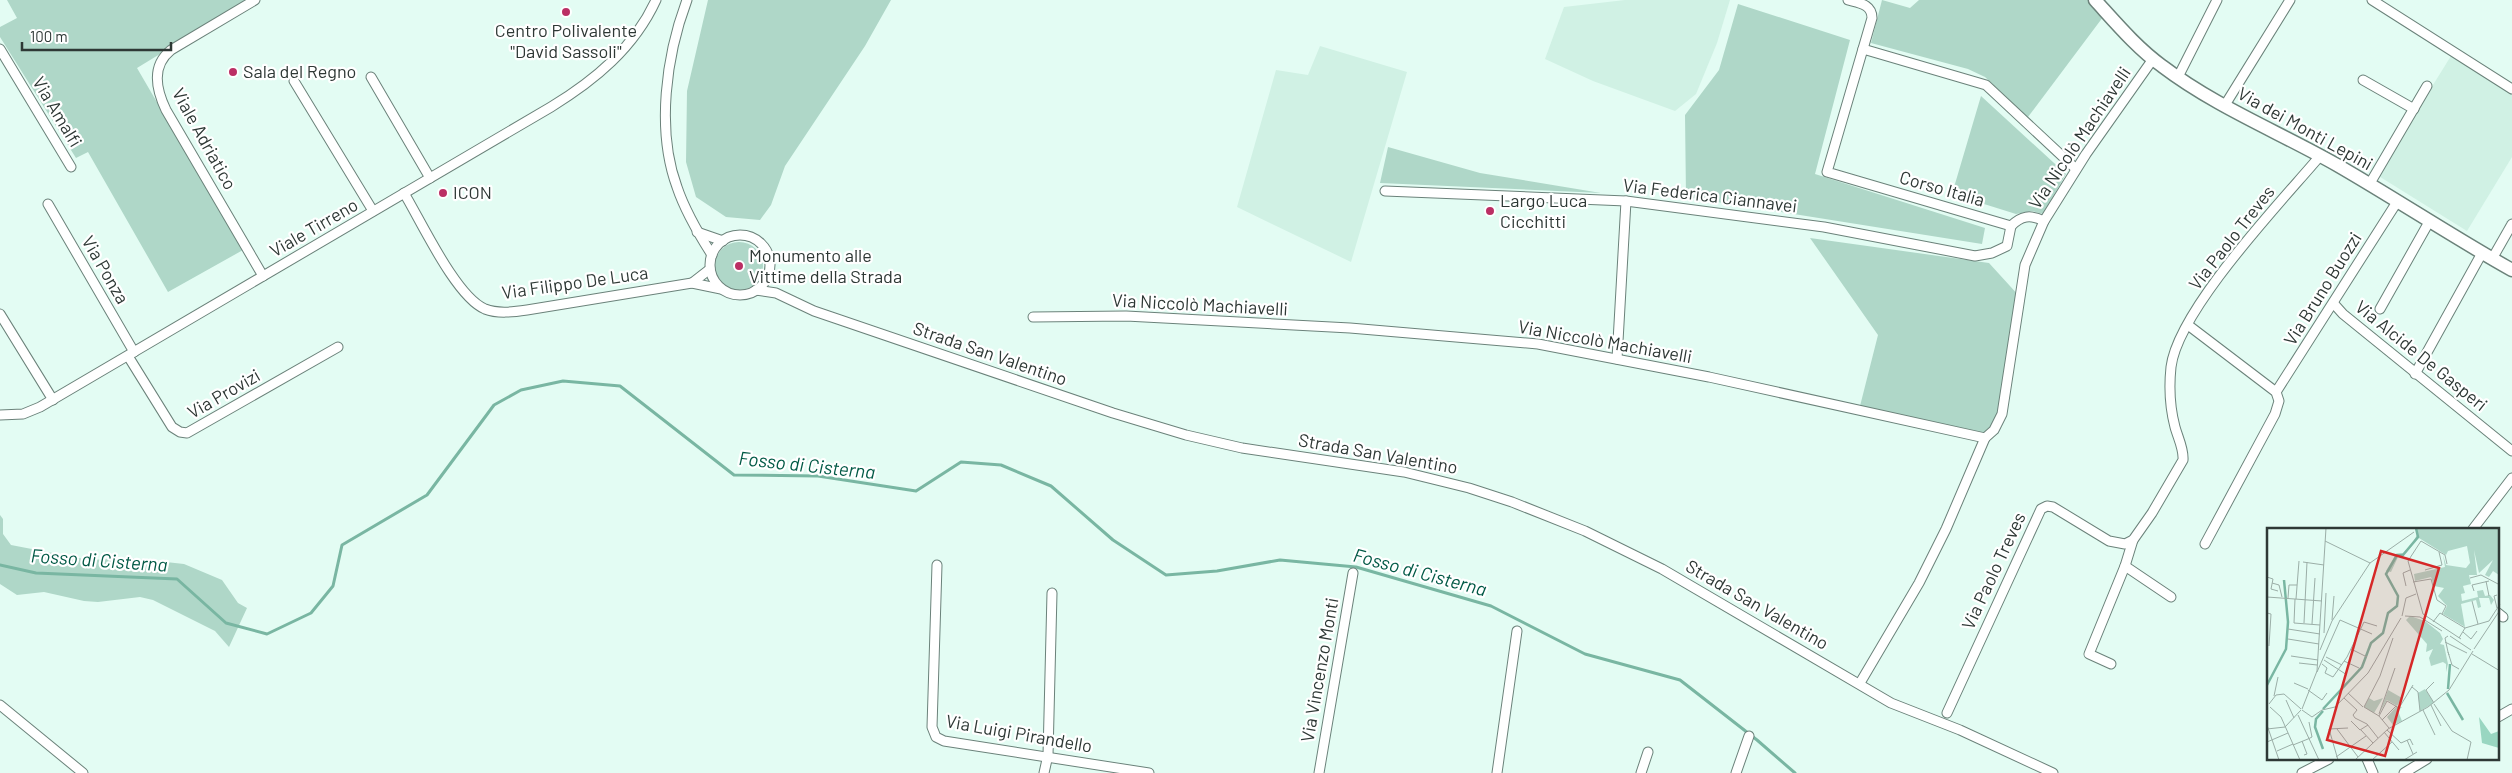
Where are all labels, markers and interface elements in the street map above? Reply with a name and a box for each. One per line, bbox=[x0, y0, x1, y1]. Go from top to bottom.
marker: Centro Polivalente "David Sassoli" bbox=[560, 6, 572, 18]
place label: Centro Polivalente "David Sassoli" bbox=[495, 19, 637, 62]
scale bar bbox=[22, 20, 171, 52]
text: 100 m bbox=[30, 27, 68, 45]
place label: Sala del Regno bbox=[243, 60, 356, 82]
street label: Via Nicolò Machiavelli bbox=[2023, 62, 2135, 213]
marker: Sala del Regno bbox=[227, 66, 239, 78]
street label: Via Amalfi bbox=[28, 72, 87, 151]
street label: Via dei Monti Lepini bbox=[2234, 82, 2377, 174]
street label: Viale Adriatico bbox=[168, 84, 242, 193]
street label: Corso Italia bbox=[1897, 165, 1987, 211]
street label: Via Federica Ciannavei bbox=[1622, 173, 1799, 217]
place label: ICON bbox=[453, 181, 492, 203]
street label: Via Paolo Treves bbox=[2184, 181, 2279, 294]
marker: ICON bbox=[437, 187, 449, 199]
place label: Largo Luca Cicchitti bbox=[1500, 189, 1587, 232]
street label: Viale Tirreno bbox=[265, 193, 362, 261]
marker: Largo Luca Cicchitti bbox=[1484, 205, 1496, 217]
street label: Via Bruno Buozzi bbox=[2278, 228, 2366, 349]
street label: Via Ponza bbox=[78, 232, 134, 307]
place label: Monumento alle Vittime della Strada bbox=[749, 244, 902, 287]
marker: Monumento alle Vittime della Strada bbox=[733, 260, 745, 272]
street label: Via Filippo De Luca bbox=[500, 261, 649, 303]
street label: Via Niccolò Machiavelli bbox=[1112, 288, 1289, 320]
street label: Via Alcide De Gasperi bbox=[2351, 295, 2492, 415]
street label: Via Niccolò Machiavelli bbox=[1517, 315, 1694, 367]
street label: Strada San Valentino bbox=[910, 316, 1070, 390]
street label: Via Provizi bbox=[183, 364, 264, 423]
street label: Strada San Valentino bbox=[1297, 428, 1459, 478]
water label: Fosso di Cisterna bbox=[738, 446, 876, 483]
street label: Via Paolo Treves bbox=[1956, 509, 2030, 633]
inset map bbox=[2267, 528, 2500, 760]
water label: Fosso di Cisterna bbox=[30, 543, 168, 576]
water label: Fosso di Cisterna bbox=[1351, 543, 1489, 600]
street label: Strada San Valentino bbox=[1682, 554, 1833, 654]
street label: Via Vincenzo Monti bbox=[1295, 596, 1343, 744]
street label: Via Luigi Pirandello bbox=[944, 709, 1094, 757]

